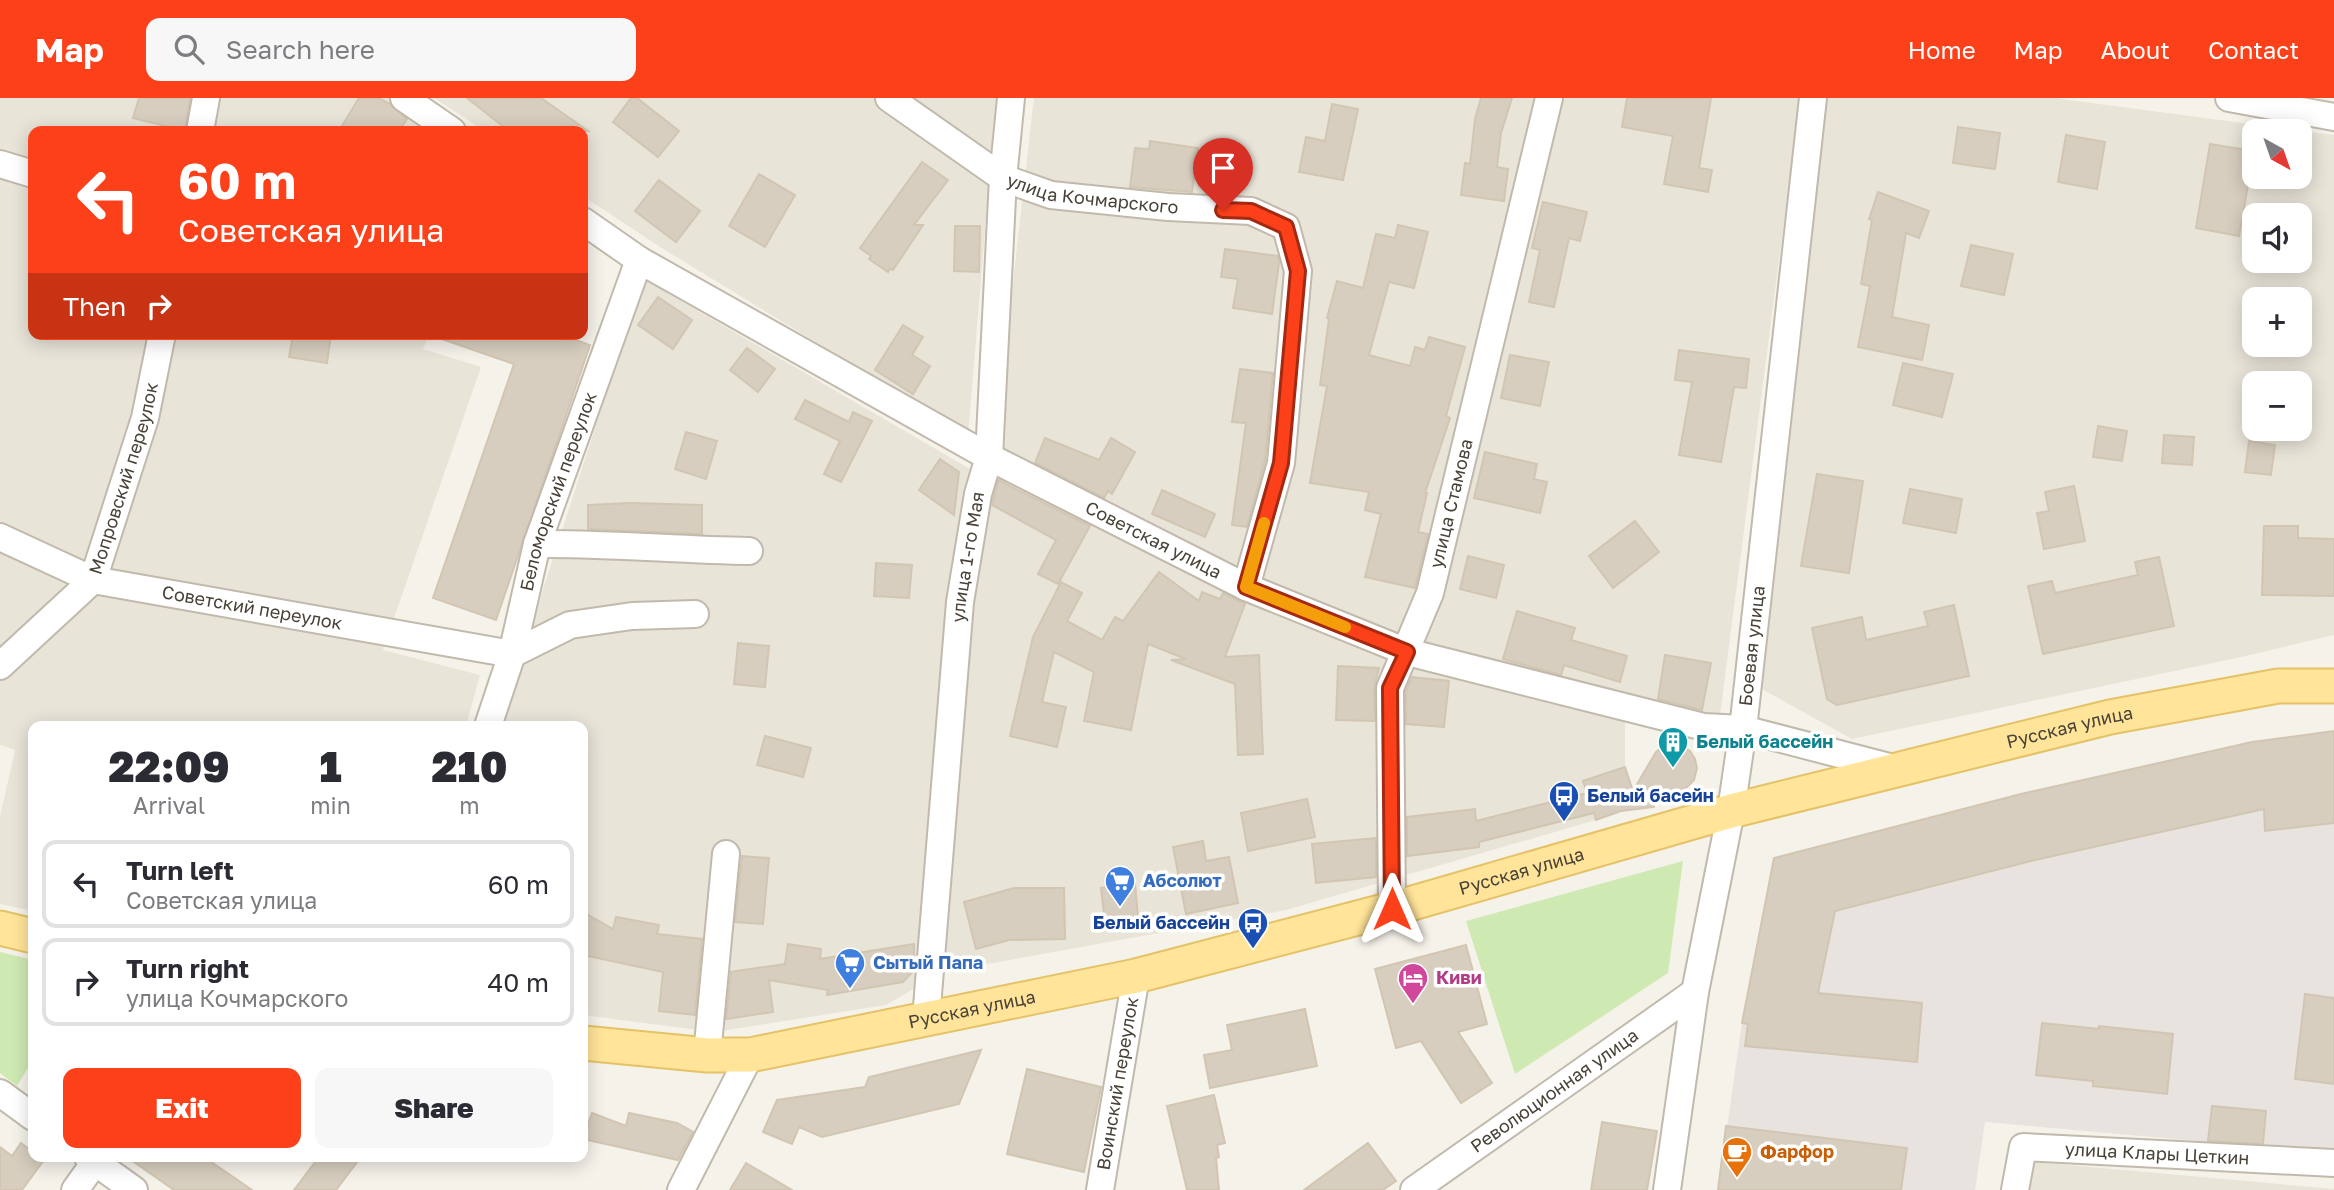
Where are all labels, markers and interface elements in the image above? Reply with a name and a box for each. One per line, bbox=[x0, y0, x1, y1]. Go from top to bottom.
search box bbox=[146, 18, 636, 81]
text: Map bbox=[35, 30, 104, 69]
icon: search bbox=[170, 30, 208, 68]
text: Search here bbox=[226, 34, 375, 65]
text: Home bbox=[1908, 35, 1976, 64]
text: Map bbox=[2014, 35, 2063, 64]
text: About bbox=[2101, 35, 2170, 64]
text: Contact bbox=[2208, 35, 2299, 64]
north arrow bbox=[2242, 119, 2312, 189]
map controls bbox=[2242, 119, 2312, 441]
pin bbox=[1193, 138, 1253, 210]
icon: arrive bbox=[1204, 149, 1242, 187]
text: 60 m bbox=[178, 151, 296, 210]
icon: left bbox=[63, 154, 154, 245]
street label: улица Кочмарского bbox=[1004, 168, 1179, 217]
button: sound bbox=[2242, 203, 2312, 273]
text: Советская улица bbox=[178, 211, 444, 249]
icon: right bbox=[140, 287, 178, 325]
button: + bbox=[2242, 287, 2312, 357]
text: Then bbox=[63, 291, 126, 322]
button: − bbox=[2242, 371, 2312, 441]
street label: Мопровский переулок bbox=[84, 380, 162, 577]
street label: Беломорский переулок bbox=[515, 389, 601, 593]
street label: улица Стамова bbox=[1424, 437, 1477, 570]
street label: улица 1-го Мая bbox=[946, 490, 988, 623]
street label: Советская улица bbox=[1082, 496, 1226, 583]
street label: Советский переулок bbox=[160, 580, 344, 634]
street label: Боевая улица bbox=[1734, 584, 1769, 707]
street label: Русская улица bbox=[2004, 701, 2135, 752]
building icon: Белый баcсейн bbox=[1656, 725, 1690, 769]
place label: Белый баcсейн bbox=[1696, 730, 1833, 752]
text: 22:09 bbox=[109, 741, 230, 791]
text: 1 bbox=[319, 741, 342, 791]
text: 210 bbox=[431, 741, 507, 791]
bus stop icon: Белый басейн bbox=[1547, 779, 1581, 823]
place label: Белый басейн bbox=[1587, 784, 1714, 806]
text: Arrival bbox=[133, 791, 205, 819]
text: min bbox=[310, 791, 351, 819]
text: m bbox=[459, 791, 480, 819]
street label: Русская улица bbox=[1456, 842, 1586, 899]
text: Turn left bbox=[126, 855, 234, 886]
supermarket icon: Абсолют bbox=[1103, 864, 1137, 908]
icon: left bbox=[67, 865, 105, 903]
text: 60 m bbox=[488, 869, 549, 900]
place label: Абсолют bbox=[1143, 869, 1222, 891]
position arrow bbox=[1355, 872, 1429, 946]
text: Советская улица bbox=[126, 886, 317, 914]
bus stop icon: Белый бассейн bbox=[1236, 906, 1270, 950]
place label: Белый бассейн bbox=[1093, 911, 1230, 933]
supermarket icon: Сытый Папа bbox=[833, 946, 867, 990]
place label: Сытый Папа bbox=[873, 951, 983, 973]
text: Turn right bbox=[126, 953, 249, 984]
hotel icon: Киви bbox=[1396, 961, 1430, 1005]
icon: right bbox=[67, 963, 105, 1001]
place label: Киви bbox=[1436, 966, 1482, 988]
text: 40 m bbox=[488, 967, 549, 998]
text: улица Кочмарского bbox=[126, 984, 348, 1012]
street label: Русская улица bbox=[906, 985, 1037, 1032]
street label: Воинский переулок bbox=[1092, 995, 1142, 1172]
street label: Революционная улица bbox=[1466, 1024, 1642, 1157]
button: Exit bbox=[63, 1068, 301, 1148]
button: Share bbox=[315, 1068, 553, 1148]
cafe icon: Фарфор bbox=[1720, 1135, 1754, 1179]
street label: улица Клары Цеткин bbox=[2064, 1137, 2250, 1169]
place label: Фарфор bbox=[1760, 1140, 1834, 1162]

